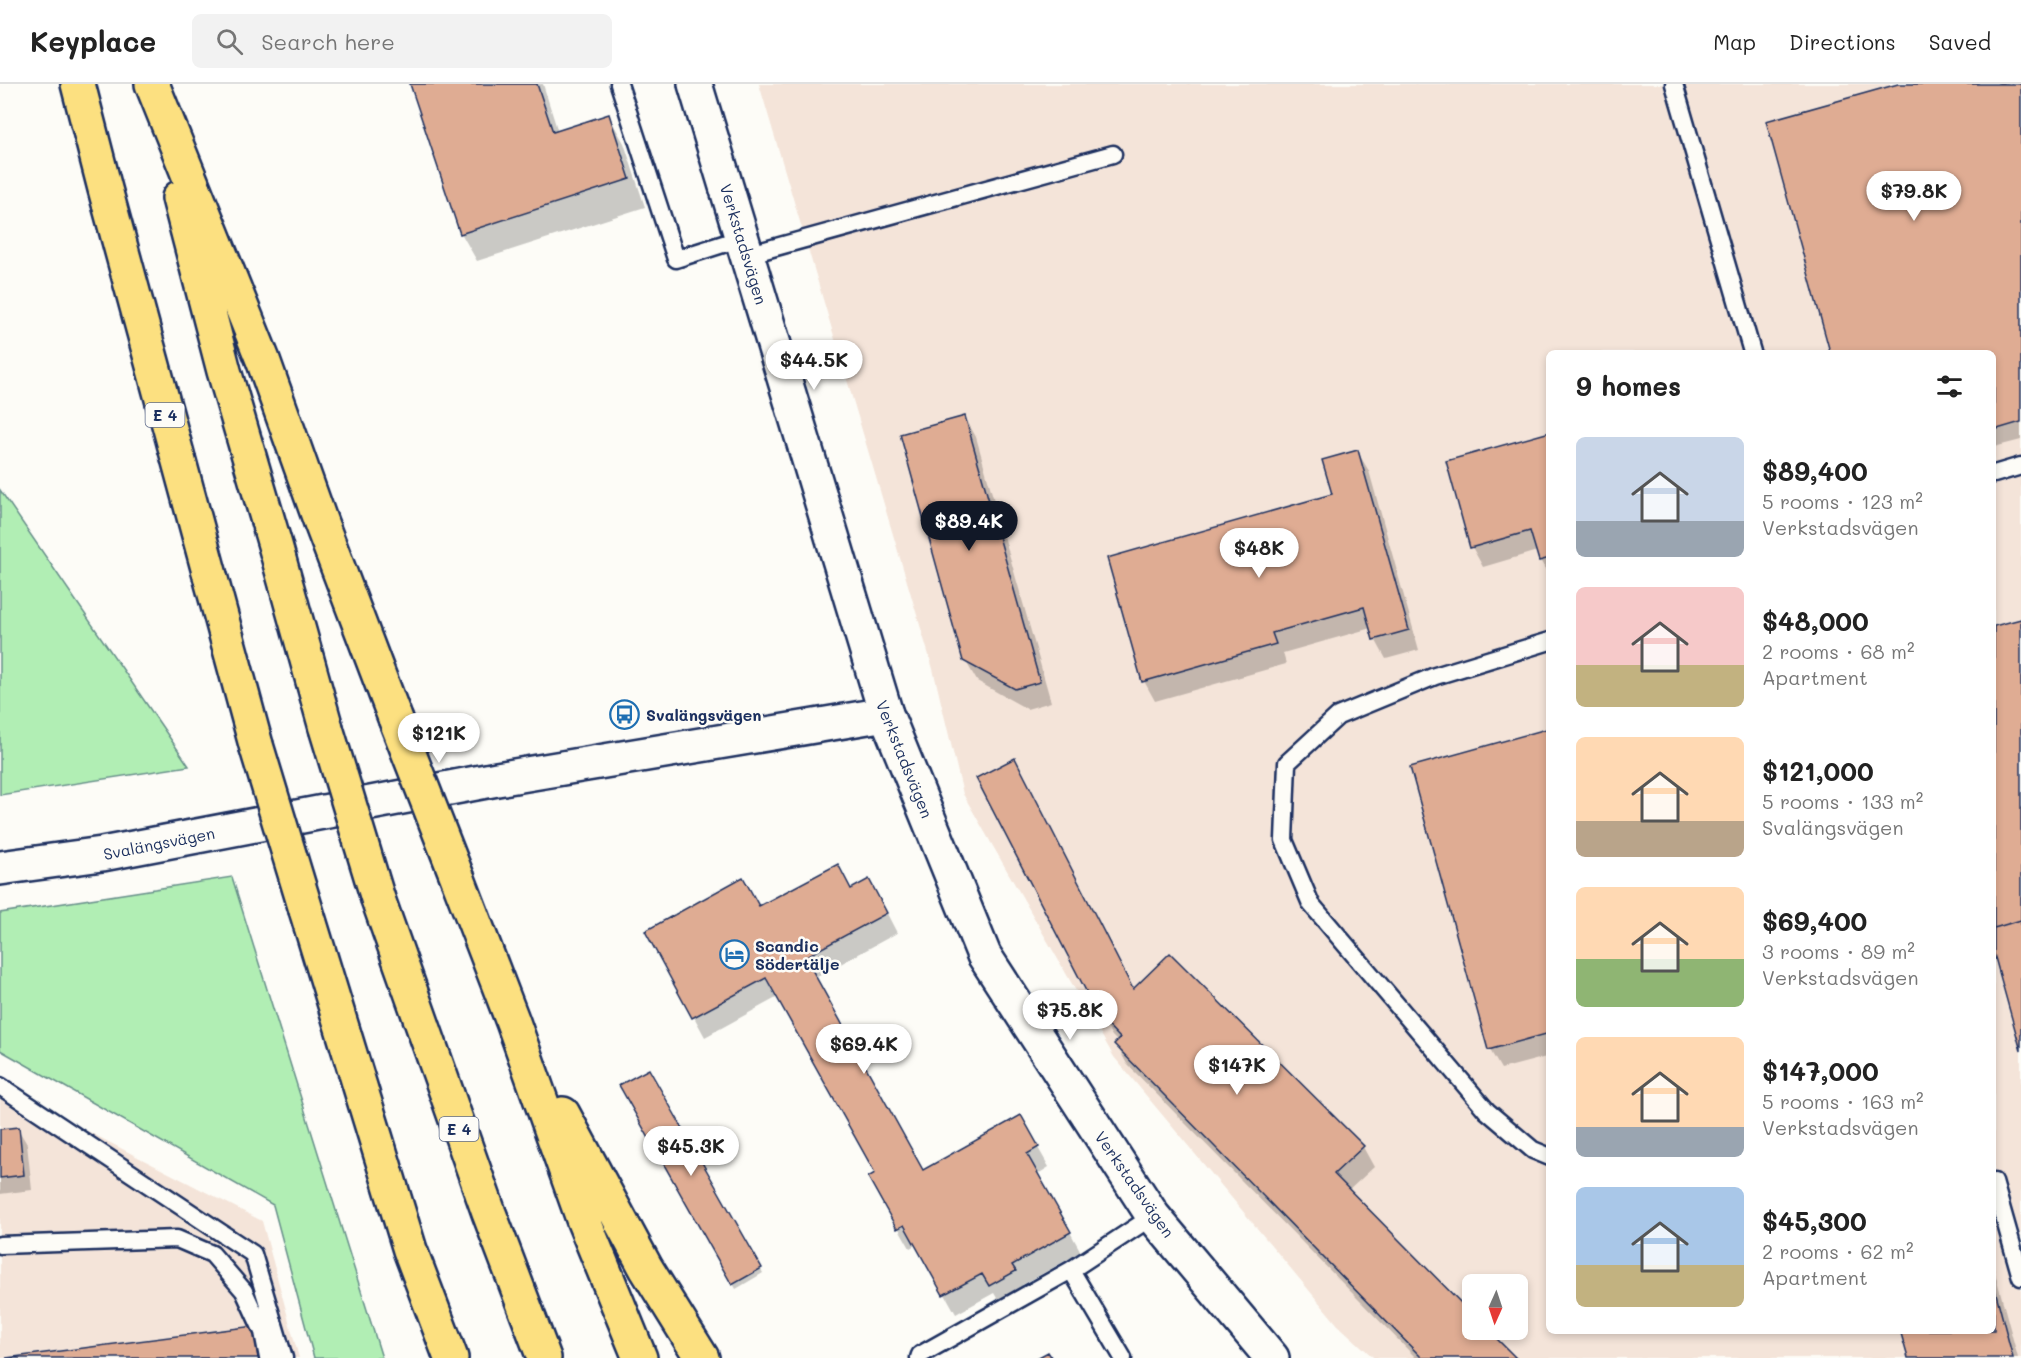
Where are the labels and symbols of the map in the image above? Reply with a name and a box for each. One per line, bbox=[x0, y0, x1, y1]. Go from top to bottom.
pin: $79.8K bbox=[1865, 171, 1963, 222]
street label: Verkstadsvägen bbox=[716, 181, 772, 307]
pin: $44.5K bbox=[765, 340, 863, 391]
road number: E 4 bbox=[146, 403, 184, 427]
pin: $89.4K bbox=[920, 501, 1018, 552]
pin: $48K bbox=[1223, 528, 1295, 579]
street label: Verkstadsvägen bbox=[872, 697, 938, 821]
bus stop icon: Svalängsvägen bbox=[609, 698, 641, 730]
place label: Svalängsvägen bbox=[646, 704, 762, 725]
pin: $121K bbox=[397, 713, 481, 764]
street label: Svalängsvägen bbox=[101, 822, 217, 864]
place label: Scandic Södertälje bbox=[755, 935, 840, 974]
hotel icon: Scandic Södertälje bbox=[718, 938, 750, 970]
pin: $75.8K bbox=[1021, 990, 1119, 1041]
pin: $69.4K bbox=[815, 1024, 913, 1075]
pin: $147K bbox=[1195, 1045, 1279, 1096]
road number: E 4 bbox=[440, 1117, 478, 1141]
pin: $45.3K bbox=[642, 1126, 740, 1177]
street label: Verkstadsvägen bbox=[1090, 1127, 1180, 1241]
north arrow bbox=[1462, 1274, 1528, 1340]

